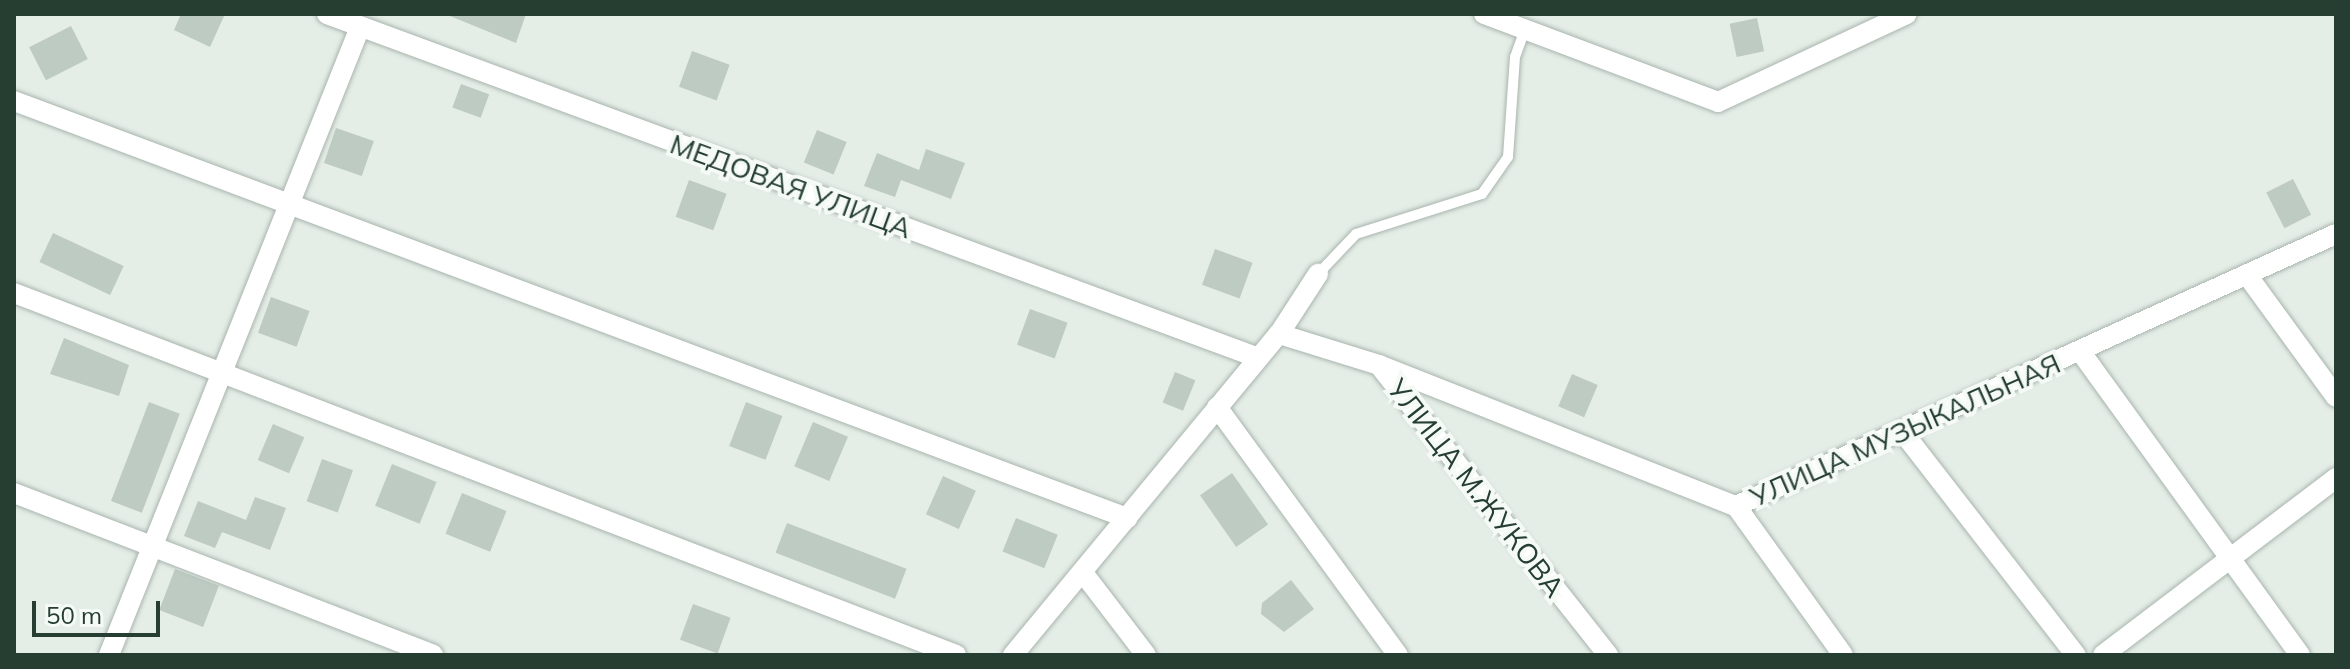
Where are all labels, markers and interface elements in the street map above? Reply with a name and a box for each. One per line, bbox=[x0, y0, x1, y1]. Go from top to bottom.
street label: МЕДОВАЯ УЛИЦА bbox=[666, 127, 916, 245]
street label: УЛИЦА МУЗЫКАЛЬНАЯ bbox=[1744, 346, 2066, 514]
street label: УЛИЦА М.ЖУКОВА bbox=[1380, 372, 1572, 604]
scale bar bbox=[36, 585, 164, 635]
text: 50 m bbox=[46, 600, 102, 630]

